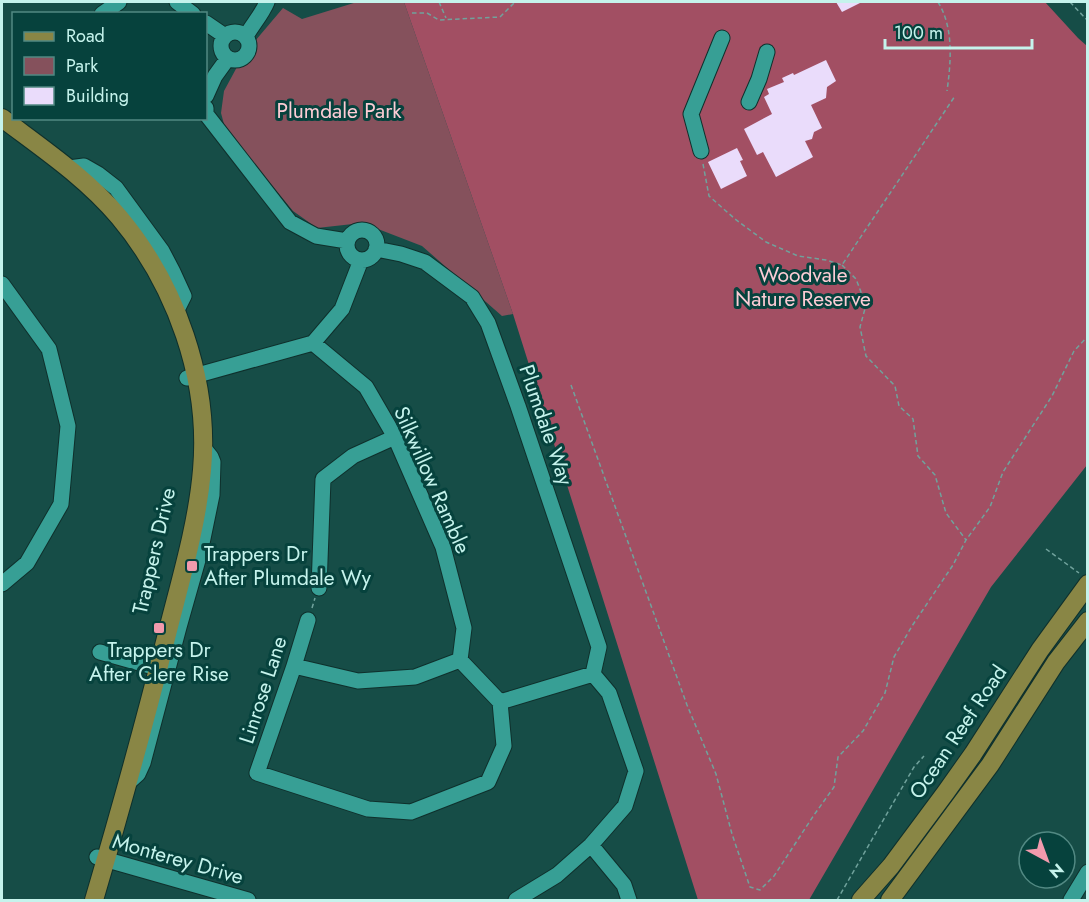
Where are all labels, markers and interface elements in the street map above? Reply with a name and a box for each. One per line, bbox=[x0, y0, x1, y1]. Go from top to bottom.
legend bbox=[12, 12, 207, 120]
scale bar bbox=[885, 12, 1032, 50]
text: 100 m bbox=[894, 20, 943, 46]
text: Road bbox=[66, 23, 105, 49]
text: Park bbox=[66, 53, 98, 79]
text: Building bbox=[66, 83, 129, 109]
park label: Plumdale Park bbox=[276, 96, 402, 126]
park label: Woodvale Nature Reserve bbox=[735, 260, 871, 314]
street label: Plumdale Way bbox=[511, 361, 581, 490]
street label: Silkwillow Ramble bbox=[386, 402, 478, 559]
street label: Trappers Drive bbox=[125, 485, 183, 617]
place label: Trappers Dr After Plumdale Wy bbox=[204, 539, 372, 593]
marker: Trappers Dr After Plumdale Wy bbox=[185, 559, 199, 573]
marker: Trappers Dr After Clere Rise bbox=[152, 621, 166, 635]
street label: Linrose Lane bbox=[232, 632, 295, 748]
place label: Trappers Dr After Clere Rise bbox=[89, 635, 229, 689]
street label: Ocean Reef Road bbox=[902, 659, 1014, 805]
street label: Monterey Drive bbox=[109, 826, 247, 892]
north arrow bbox=[1017, 830, 1077, 890]
text: N bbox=[1044, 858, 1069, 884]

